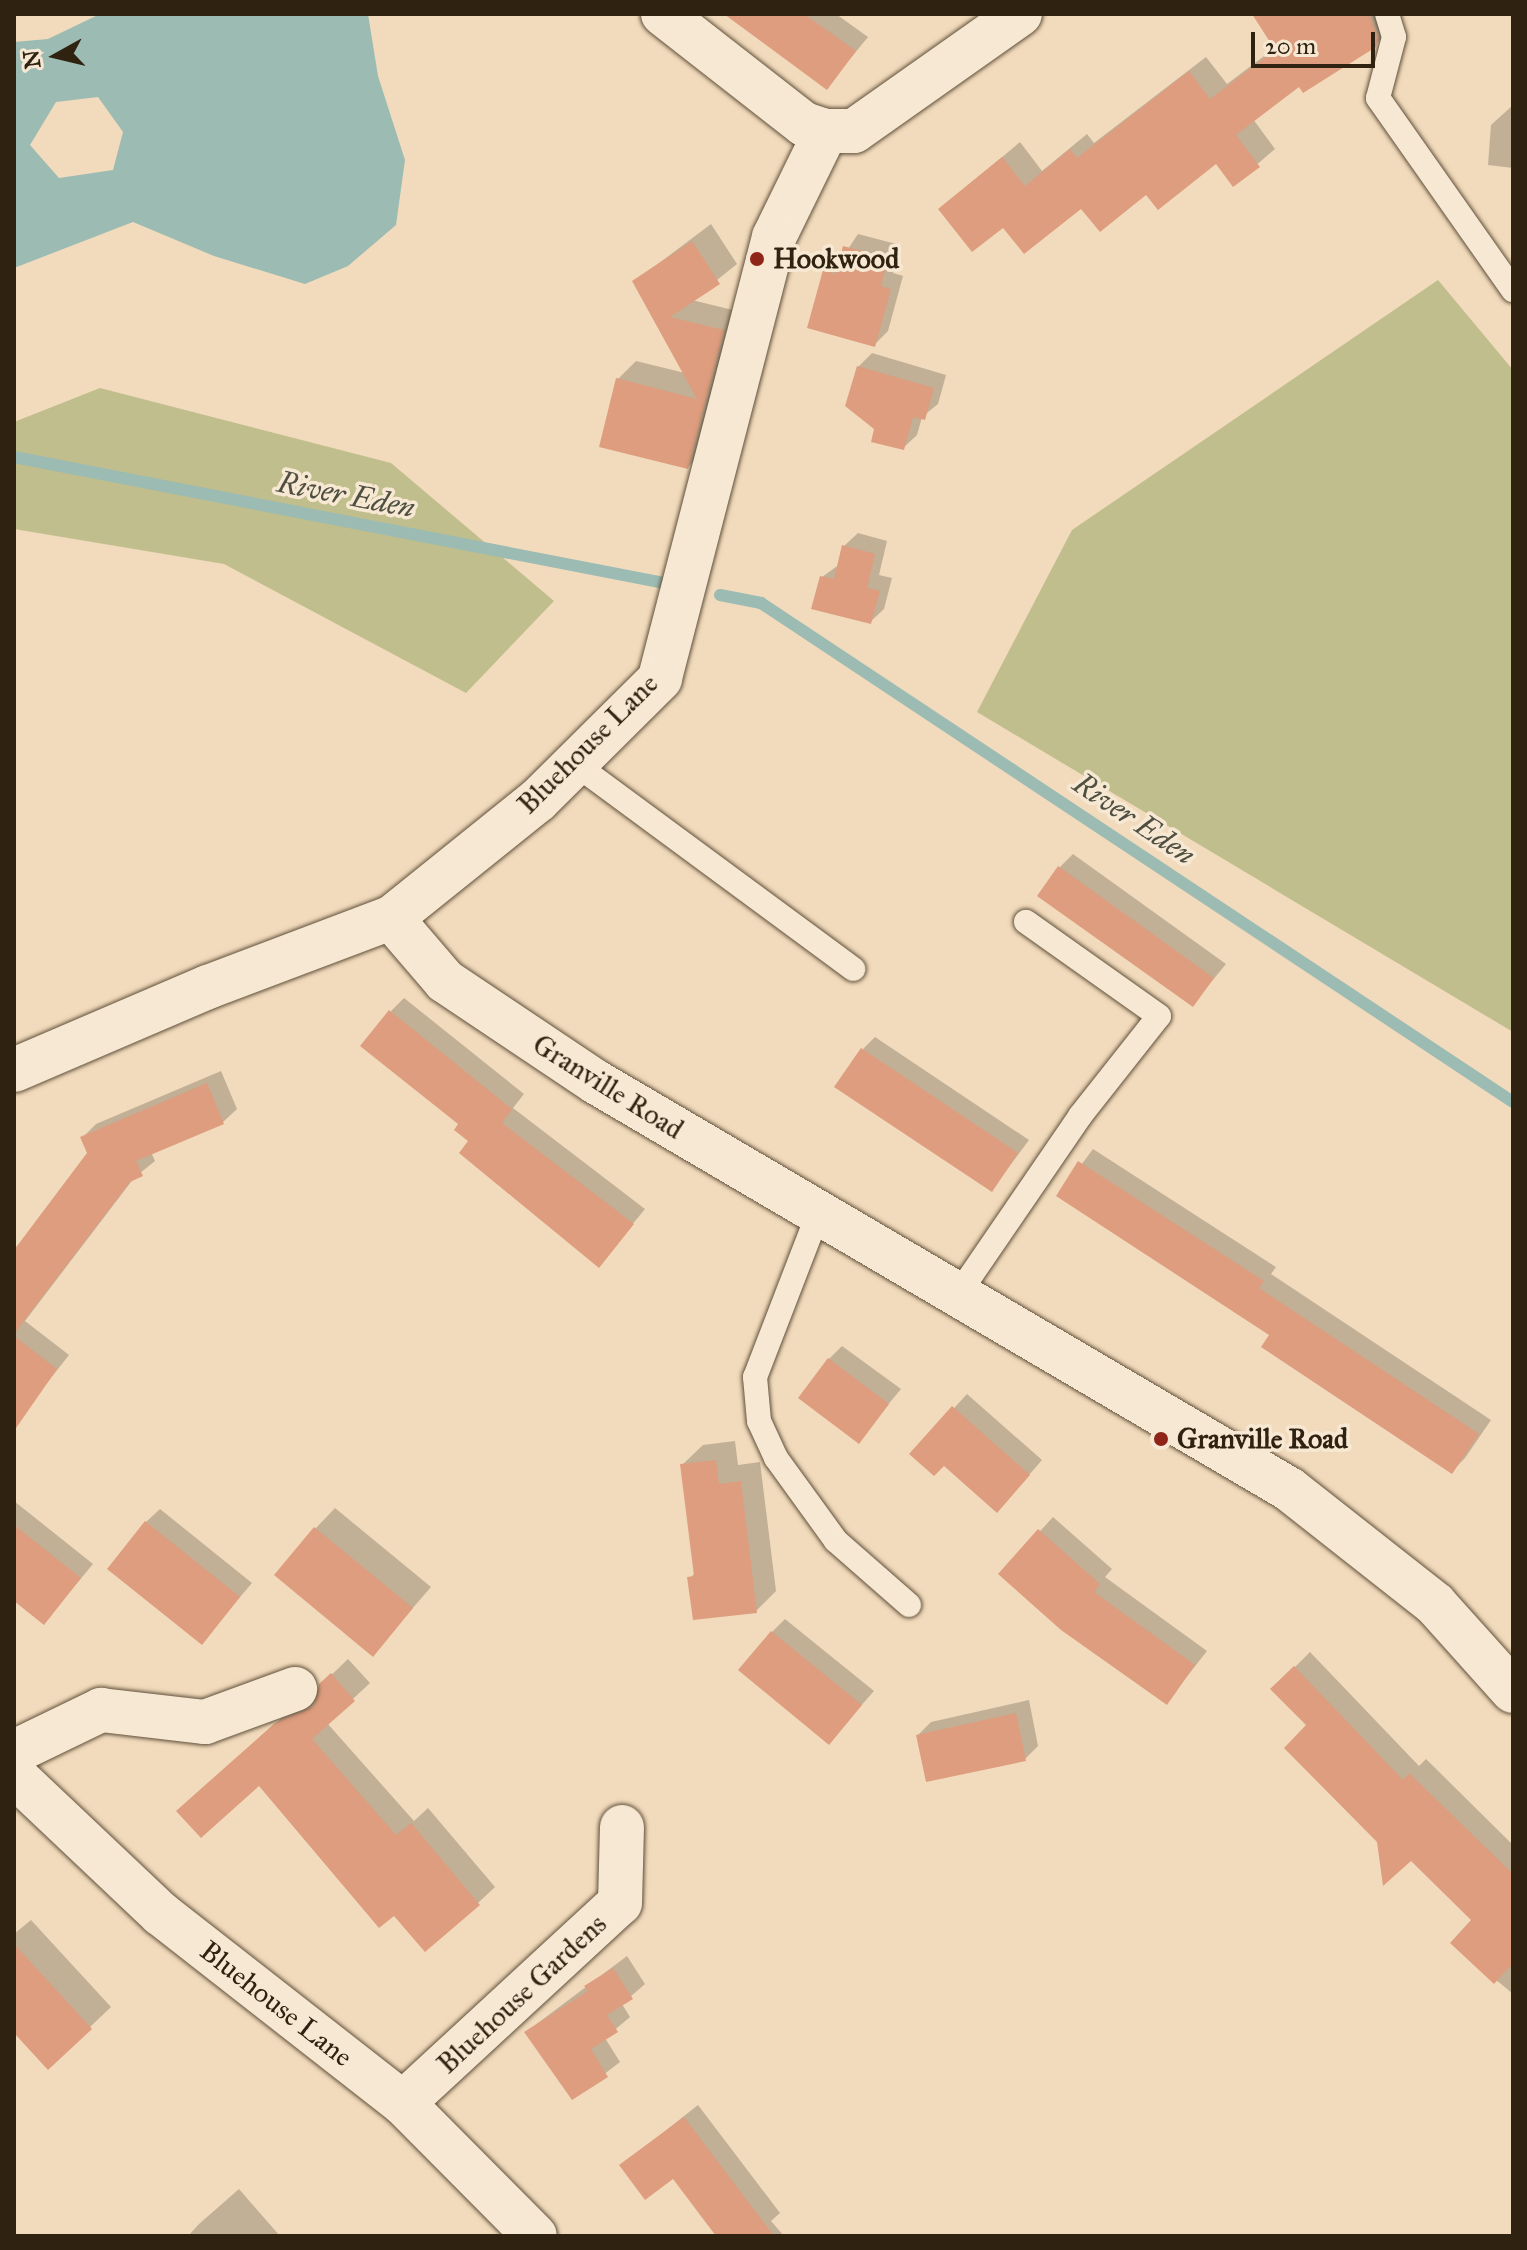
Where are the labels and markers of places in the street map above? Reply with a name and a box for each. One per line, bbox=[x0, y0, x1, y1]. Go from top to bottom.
place label: Hookwood bbox=[773, 242, 899, 276]
marker: Hookwood bbox=[748, 250, 766, 268]
place label: Granville Road bbox=[1177, 1422, 1348, 1456]
marker: Granville Road bbox=[1152, 1430, 1170, 1448]

